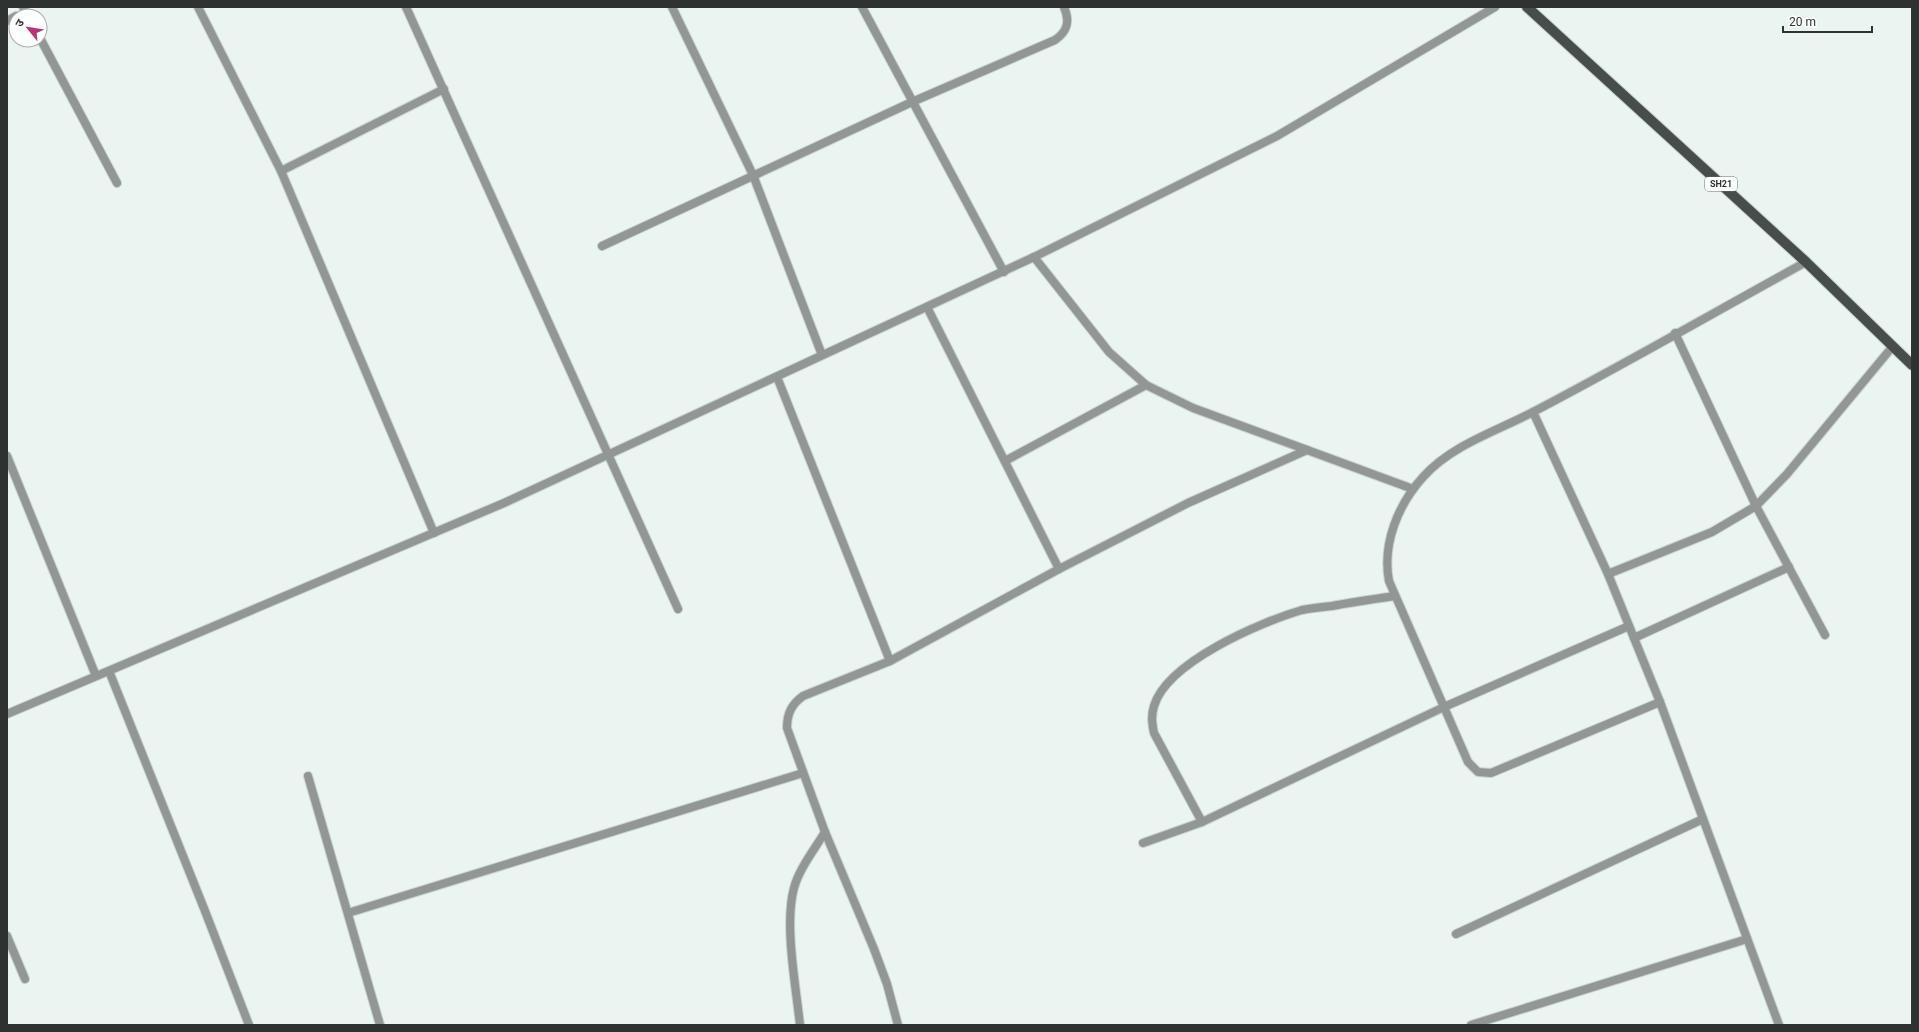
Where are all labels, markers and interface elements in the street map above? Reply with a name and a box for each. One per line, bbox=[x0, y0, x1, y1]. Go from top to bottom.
north arrow bbox=[8, 8, 48, 48]
scale bar bbox=[1783, 8, 1872, 34]
text: 20 m bbox=[1789, 15, 1816, 29]
text: उ bbox=[13, 17, 27, 29]
road number: SH21 bbox=[1705, 177, 1737, 191]

